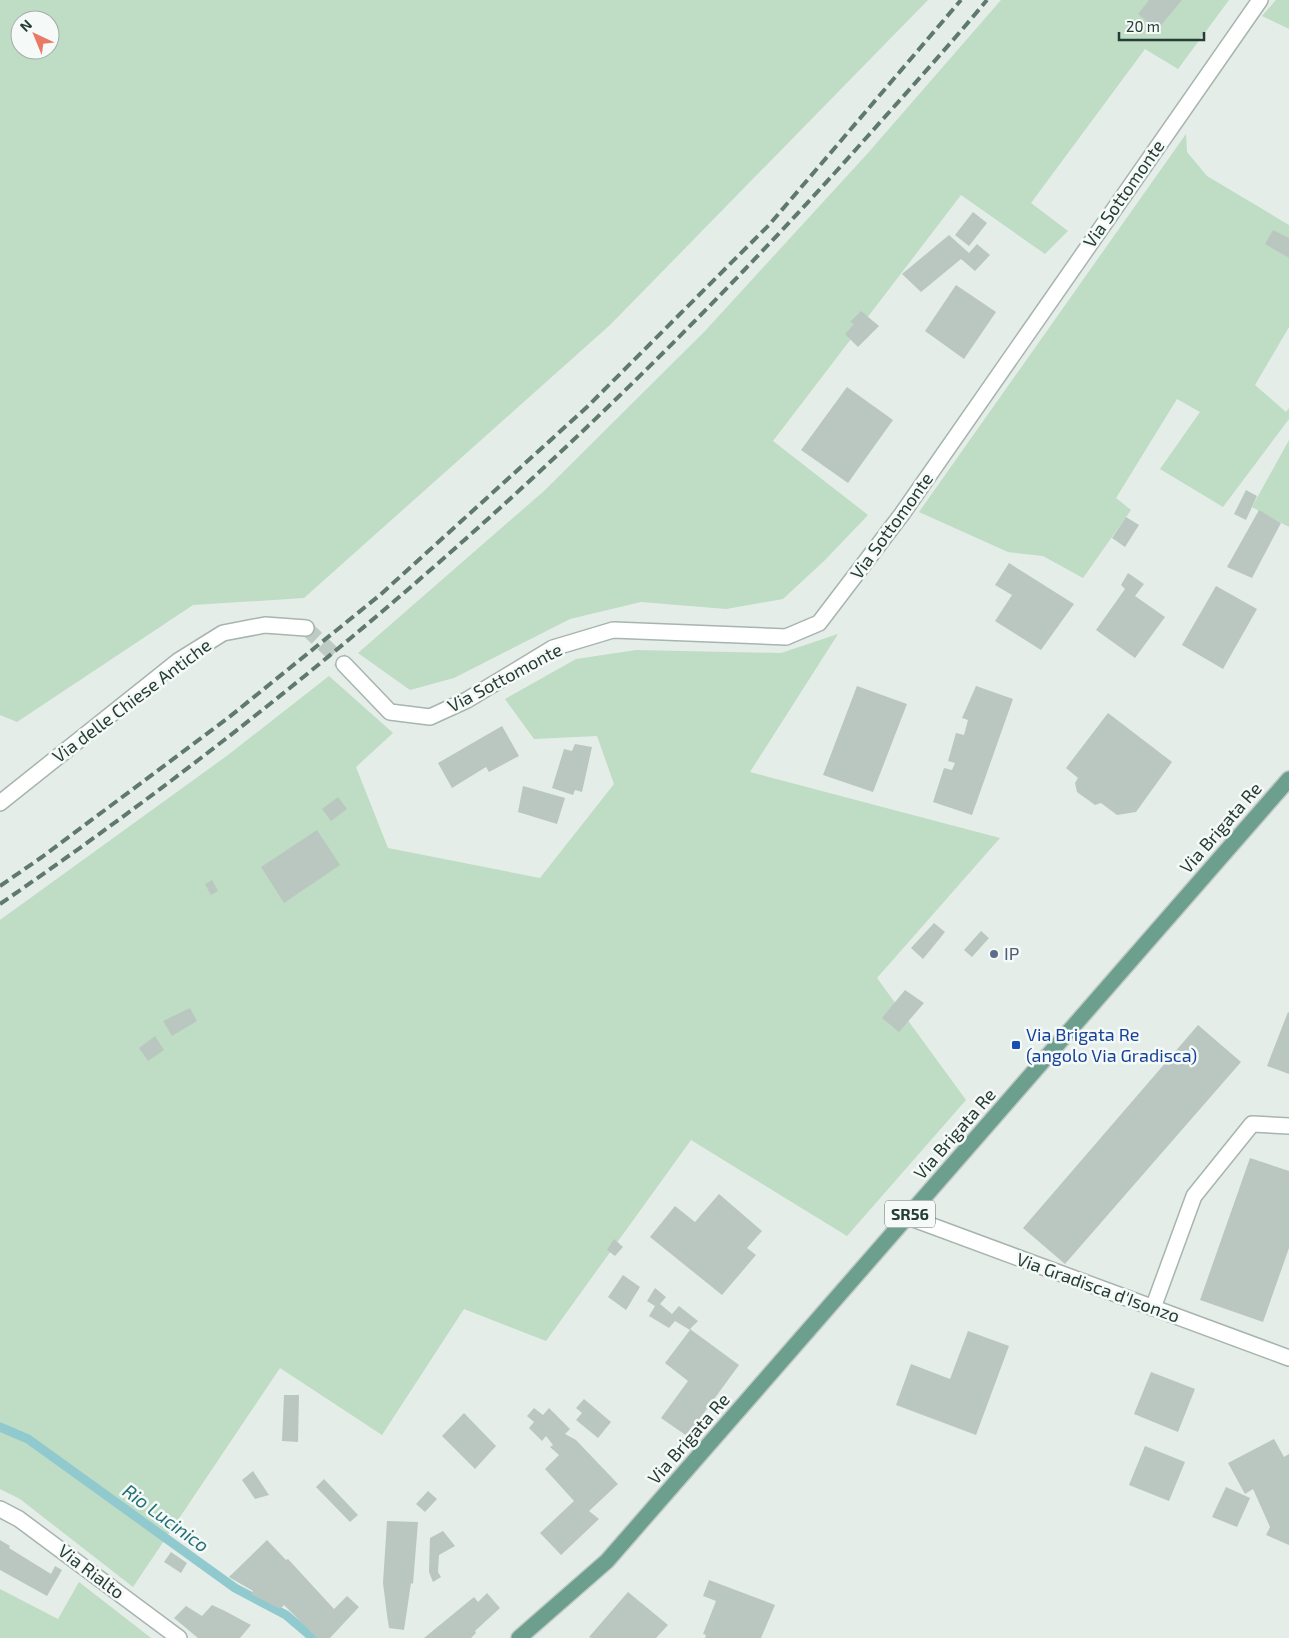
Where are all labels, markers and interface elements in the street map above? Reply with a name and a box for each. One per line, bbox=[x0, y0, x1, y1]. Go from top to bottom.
north arrow bbox=[10, 10, 60, 60]
scale bar bbox=[1119, 10, 1204, 42]
text: N bbox=[16, 16, 35, 35]
text: 20 m bbox=[1126, 17, 1160, 35]
street label: Via Sottomonte bbox=[1078, 135, 1168, 252]
street label: Via Sottomonte bbox=[845, 468, 937, 583]
street label: Via delle Chiese Antiche bbox=[48, 633, 215, 767]
street label: Via Sottomonte bbox=[443, 638, 566, 717]
street label: Via Brigata Re bbox=[1175, 777, 1266, 877]
place label: IP bbox=[1004, 942, 1019, 964]
marker: IP bbox=[988, 948, 1000, 960]
place label: Via Brigata Re (angolo Via Gradisca) bbox=[1026, 1023, 1197, 1066]
marker: Via Brigata Re (angolo Via Gradisca) bbox=[1010, 1039, 1022, 1051]
street label: Via Brigata Re bbox=[909, 1083, 1000, 1183]
road number: SR56 bbox=[885, 1200, 935, 1228]
street label: Via Gradisca d'Isonzo bbox=[1014, 1247, 1183, 1327]
street label: Via Brigata Re bbox=[643, 1388, 734, 1488]
water label: Rio Lucinico bbox=[119, 1479, 214, 1557]
street label: Via Rialto bbox=[54, 1539, 129, 1603]

